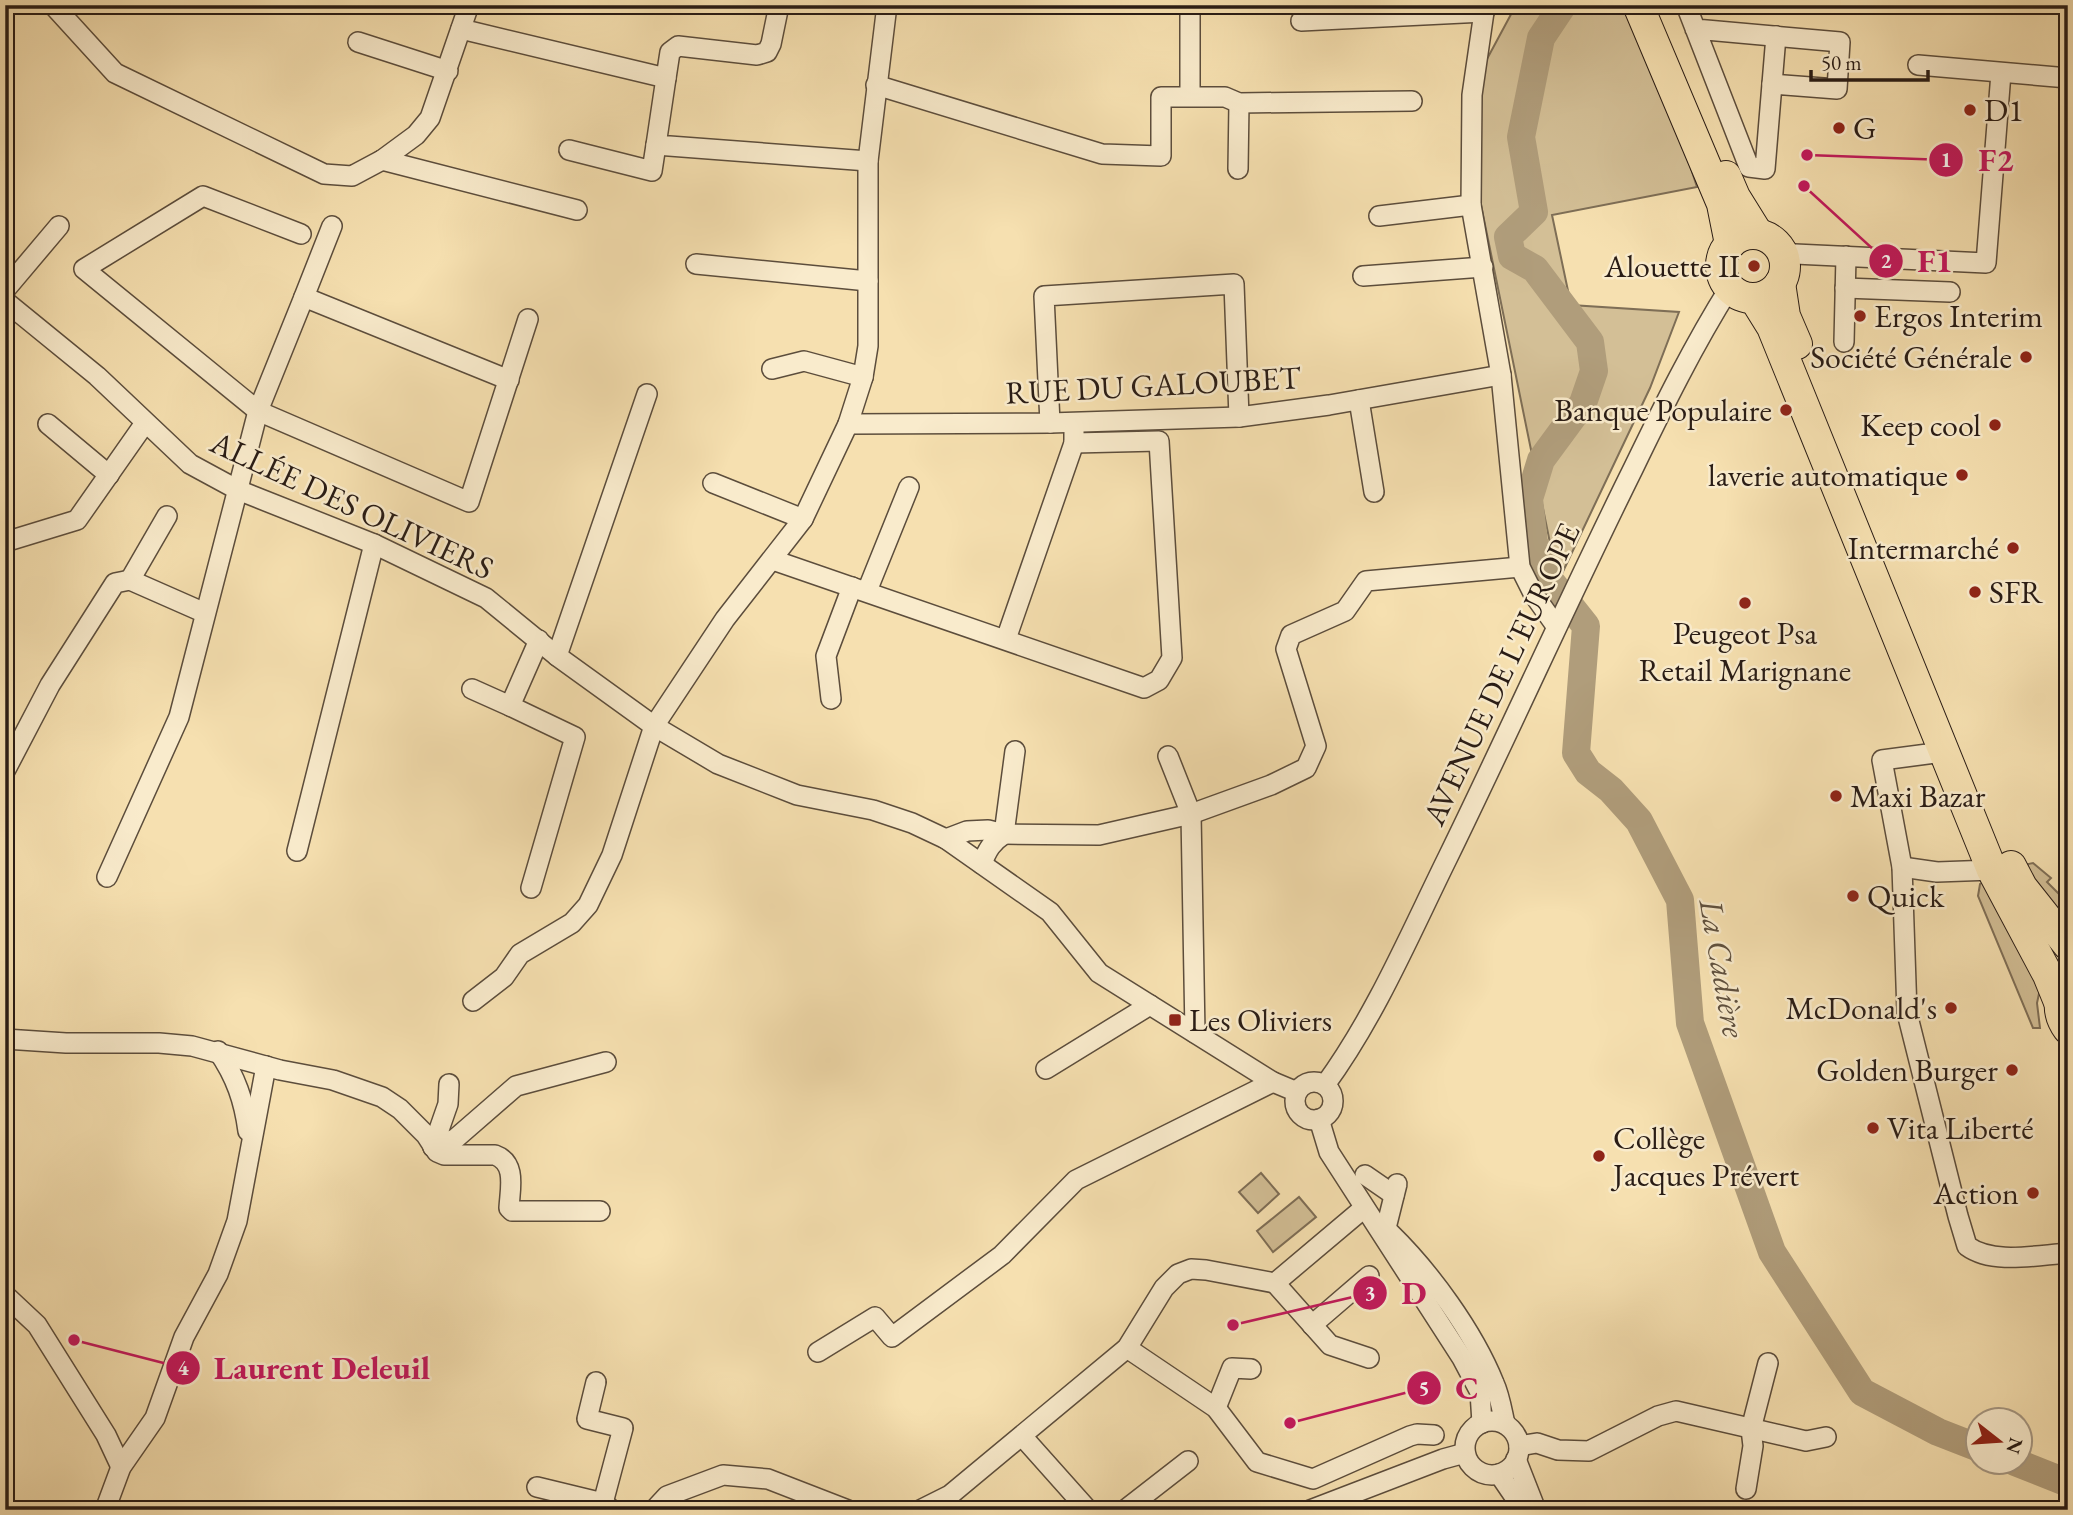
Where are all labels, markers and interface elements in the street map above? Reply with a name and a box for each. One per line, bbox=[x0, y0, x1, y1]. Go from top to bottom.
scale bar bbox=[1811, 38, 1928, 82]
text: 50 m bbox=[1821, 49, 1862, 76]
place label: D1 bbox=[1984, 89, 2024, 131]
marker: D1 bbox=[1962, 102, 1978, 118]
place label: G bbox=[1853, 107, 1876, 149]
marker: G bbox=[1831, 120, 1847, 136]
callout: F2 bbox=[1929, 133, 2027, 187]
text: F2 bbox=[1978, 138, 2014, 181]
text: 1 bbox=[1940, 146, 1952, 173]
callout: F1 bbox=[1868, 234, 1967, 288]
text: F1 bbox=[1917, 239, 1953, 282]
place label: Alouette II bbox=[1603, 245, 1740, 287]
text: 2 bbox=[1880, 247, 1892, 274]
marker: Alouette II bbox=[1746, 258, 1762, 274]
place label: Ergos Interim bbox=[1874, 295, 2043, 337]
marker: Ergos Interim bbox=[1852, 308, 1868, 324]
place label: Société Générale bbox=[1810, 336, 2012, 378]
marker: Société Générale bbox=[2018, 349, 2034, 365]
street label: RUE DU GALOUBET bbox=[1004, 356, 1302, 414]
place label: Banque Populaire bbox=[1554, 389, 1772, 431]
marker: Banque Populaire bbox=[1778, 402, 1794, 418]
place label: Keep cool bbox=[1860, 404, 1981, 446]
marker: Keep cool bbox=[1987, 417, 2003, 433]
street label: ALLÉE DES OLIVIERS bbox=[203, 421, 500, 589]
place label: laverie automatique bbox=[1708, 454, 1948, 496]
marker: laverie automatique bbox=[1954, 467, 1970, 483]
street label: AVENUE DE L'EUROPE bbox=[1412, 516, 1590, 833]
place label: Intermarché bbox=[1848, 527, 1999, 569]
marker: Intermarché bbox=[2005, 540, 2021, 556]
place label: SFR bbox=[1989, 571, 2043, 613]
marker: SFR bbox=[1967, 584, 1983, 600]
marker: Peugeot Psa Retail Marignane bbox=[1737, 595, 1753, 611]
place label: Peugeot Psa Retail Marignane bbox=[1639, 612, 1851, 691]
place label: Maxi Bazar bbox=[1850, 775, 1986, 817]
marker: Maxi Bazar bbox=[1828, 788, 1844, 804]
place label: Quick bbox=[1867, 875, 1945, 917]
marker: Quick bbox=[1845, 888, 1861, 904]
water label: La Cadière bbox=[1689, 894, 1756, 1041]
place label: McDonald's bbox=[1786, 987, 1937, 1029]
place label: Les Oliviers bbox=[1189, 999, 1332, 1041]
marker: McDonald's bbox=[1943, 1000, 1959, 1016]
marker: Les Oliviers bbox=[1167, 1012, 1183, 1028]
place label: Golden Burger bbox=[1816, 1049, 1998, 1091]
marker: Golden Burger bbox=[2004, 1062, 2020, 1078]
place label: Vita Liberté bbox=[1887, 1107, 2034, 1149]
place label: Collège Jacques Prévert bbox=[1610, 1117, 1799, 1196]
marker: Vita Liberté bbox=[1865, 1120, 1881, 1136]
marker: Collège Jacques Prévert bbox=[1591, 1148, 1607, 1164]
place label: Action bbox=[1932, 1172, 2019, 1214]
marker: Action bbox=[2025, 1185, 2041, 1201]
callout: D bbox=[1352, 1266, 1440, 1320]
text: D bbox=[1401, 1271, 1427, 1314]
text: 3 bbox=[1364, 1279, 1376, 1306]
callout: Laurent Deleuil bbox=[165, 1341, 445, 1395]
text: Laurent Deleuil bbox=[214, 1346, 430, 1389]
text: 4 bbox=[177, 1354, 189, 1381]
callout: C bbox=[1406, 1361, 1492, 1415]
text: C bbox=[1455, 1366, 1479, 1409]
text: 5 bbox=[1418, 1374, 1430, 1401]
north arrow bbox=[1965, 1406, 2035, 1476]
text: N bbox=[2000, 1435, 2029, 1457]

